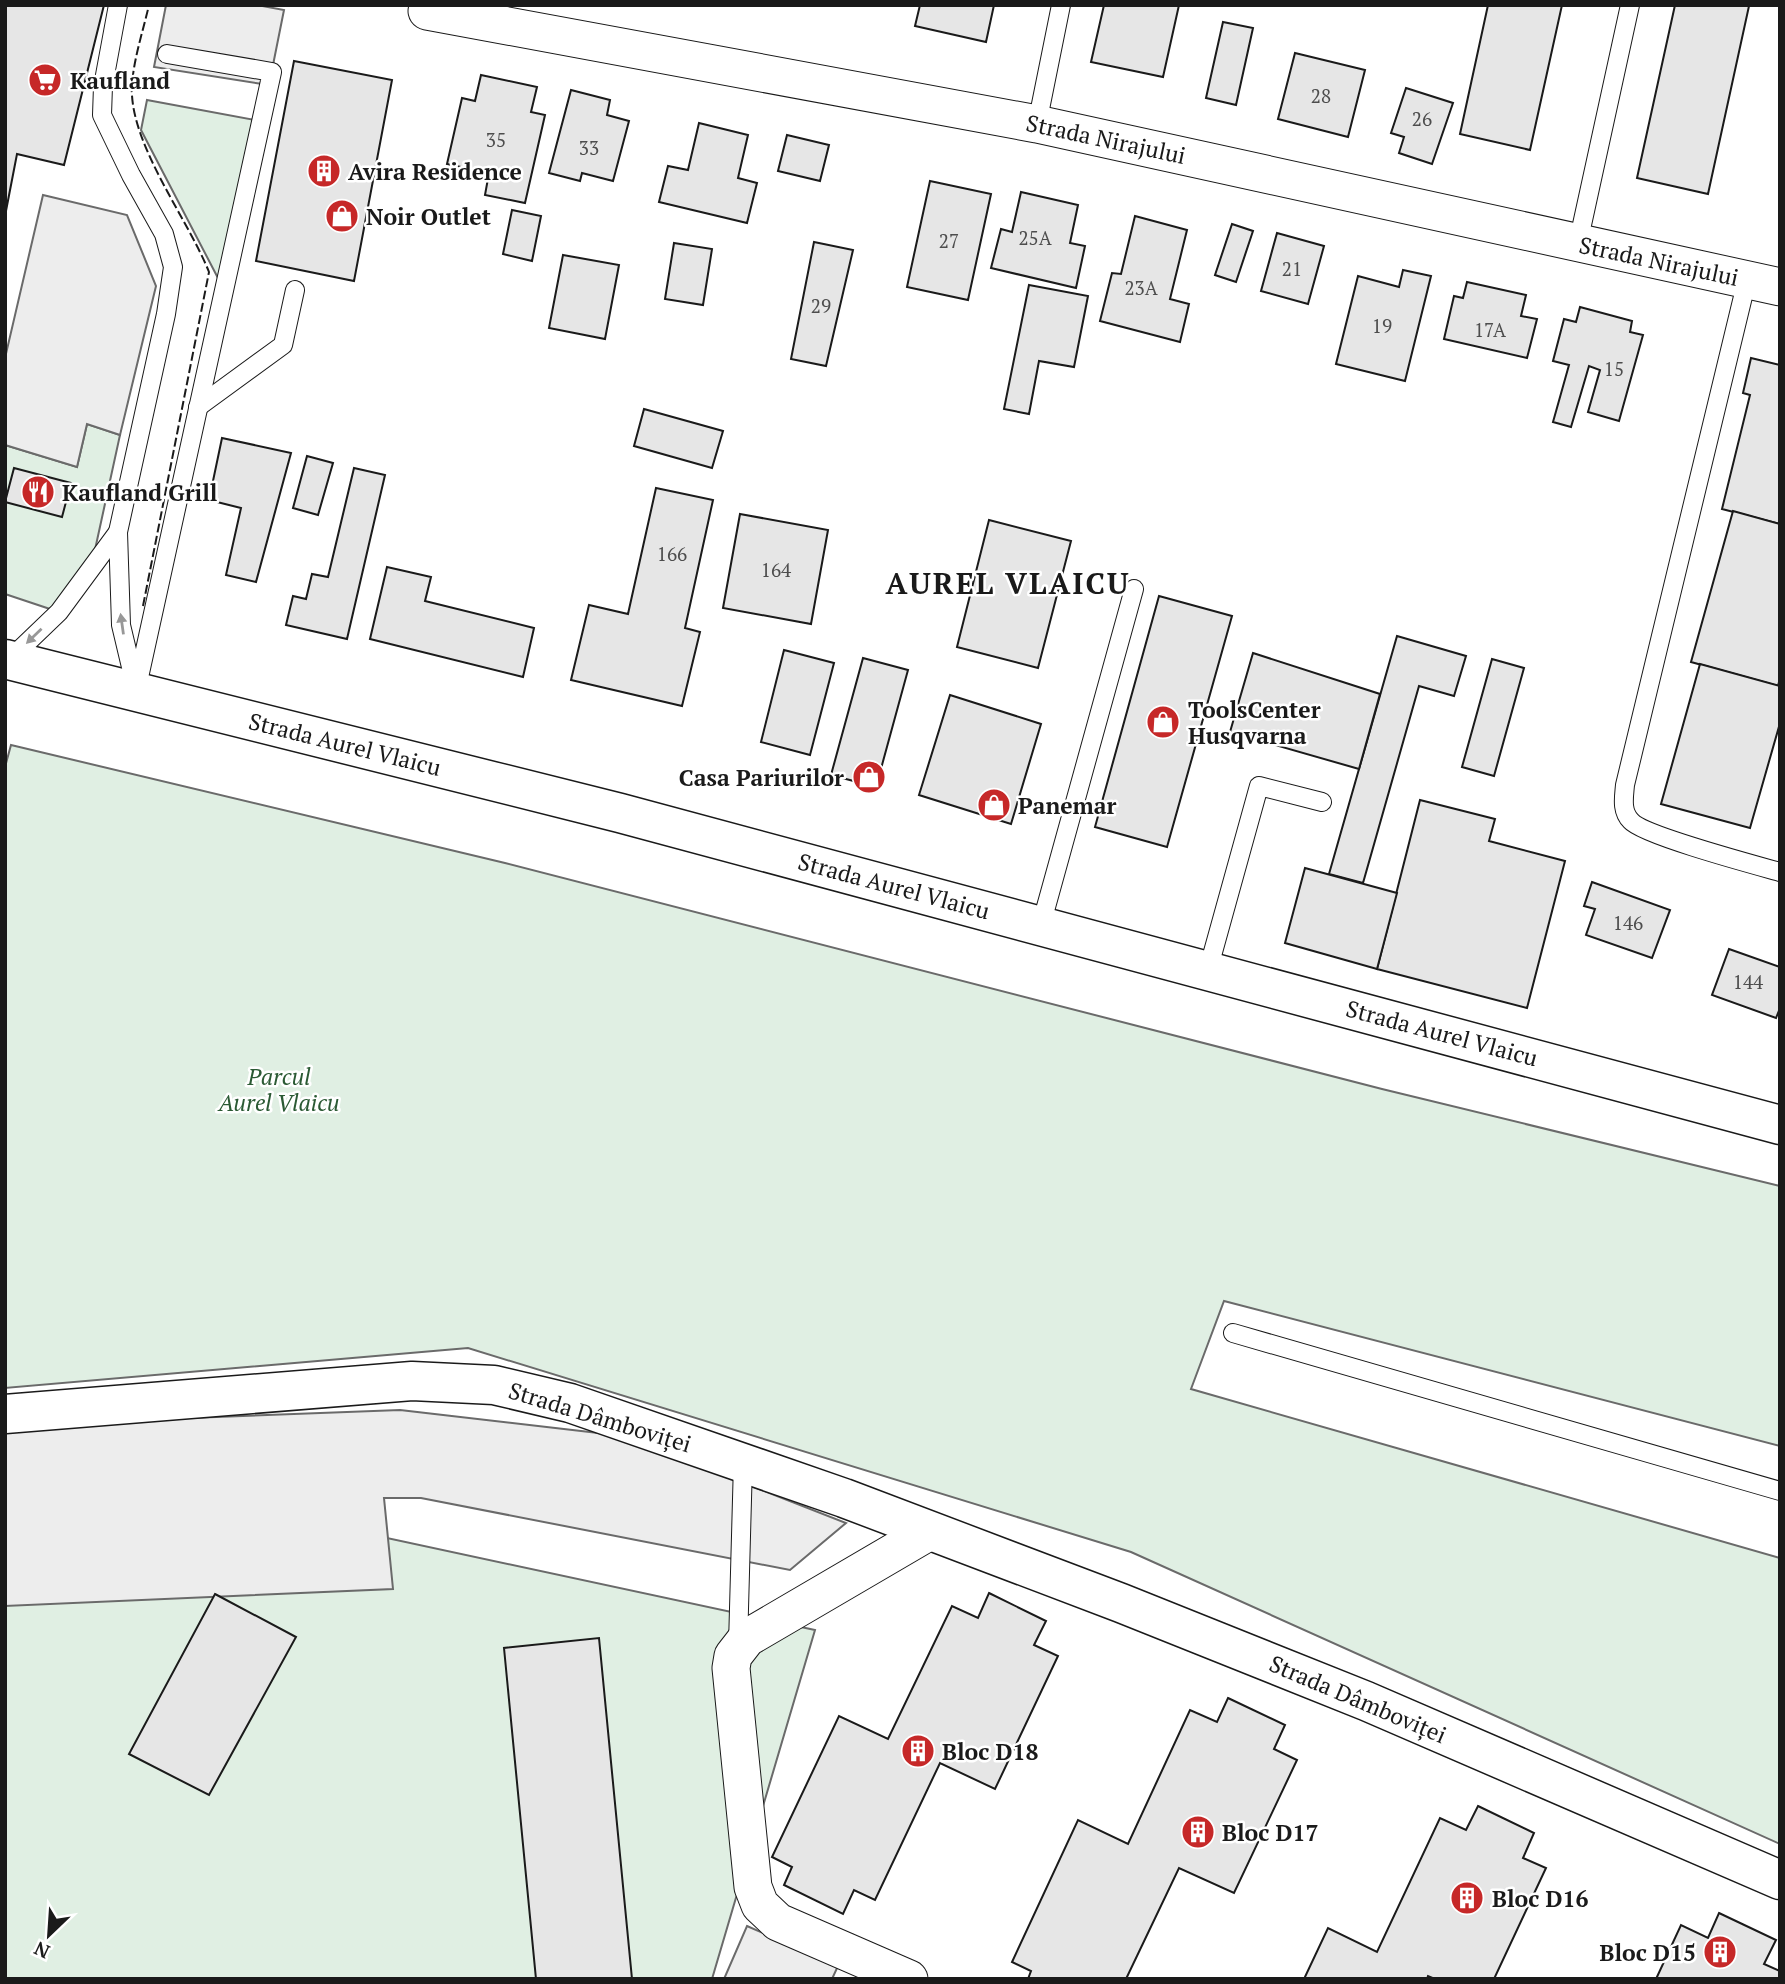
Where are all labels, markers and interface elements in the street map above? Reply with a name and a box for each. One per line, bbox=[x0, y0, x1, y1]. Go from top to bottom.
supermarket icon: Kaufland bbox=[26, 61, 64, 99]
place label: Kaufland bbox=[70, 65, 170, 96]
house number: 28 bbox=[1311, 83, 1331, 108]
house number: 26 bbox=[1412, 106, 1432, 131]
street label: Strada Nirajului bbox=[1023, 107, 1189, 171]
house number: 35 bbox=[486, 127, 506, 152]
house number: 33 bbox=[579, 135, 599, 160]
building icon: Avira Residence bbox=[305, 152, 343, 190]
place label: Avira Residence bbox=[348, 156, 522, 187]
shop icon: Noir Outlet bbox=[323, 197, 361, 235]
place label: Noir Outlet bbox=[366, 201, 491, 232]
house number: 25A bbox=[1018, 225, 1052, 250]
house number: 27 bbox=[939, 228, 959, 253]
street label: Strada Nirajului bbox=[1576, 229, 1742, 293]
house number: 21 bbox=[1282, 256, 1302, 281]
house number: 23A bbox=[1124, 275, 1158, 300]
house number: 29 bbox=[811, 293, 831, 318]
house number: 19 bbox=[1372, 313, 1392, 338]
house number: 17A bbox=[1474, 317, 1506, 342]
house number: 15 bbox=[1604, 356, 1624, 381]
restaurant icon: Kaufland Grill bbox=[19, 473, 57, 511]
place label: Kaufland Grill bbox=[62, 477, 218, 508]
house number: 166 bbox=[657, 541, 687, 566]
house number: 164 bbox=[761, 557, 792, 582]
district label: AUREL VLAICU bbox=[885, 563, 1131, 603]
one-way arrow bbox=[116, 613, 127, 635]
one-way arrow bbox=[26, 628, 43, 644]
place label: ToolsCenter Husqvarna bbox=[1188, 694, 1321, 751]
shop icon: ToolsCenter Husqvarna bbox=[1144, 703, 1182, 741]
street label: Strada Aurel Vlaicu bbox=[246, 705, 444, 783]
shop icon: Casa Pariurilor bbox=[850, 758, 888, 796]
place label: Casa Pariurilor bbox=[679, 762, 844, 793]
shop icon: Panemar bbox=[975, 786, 1013, 824]
place label: Panemar bbox=[1018, 790, 1117, 821]
street label: Strada Aurel Vlaicu bbox=[795, 846, 993, 926]
house number: 146 bbox=[1613, 910, 1643, 935]
house number: 144 bbox=[1733, 969, 1764, 994]
street label: Strada Aurel Vlaicu bbox=[1343, 993, 1541, 1073]
park label: Parcul Aurel Vlaicu bbox=[216, 1061, 340, 1118]
street label: Strada Dâmboviței bbox=[505, 1374, 695, 1460]
street label: Strada Dâmboviței bbox=[1265, 1648, 1451, 1750]
building icon: Bloc D18 bbox=[899, 1732, 937, 1770]
place label: Bloc D18 bbox=[942, 1736, 1039, 1767]
building icon: Bloc D17 bbox=[1179, 1813, 1217, 1851]
place label: Bloc D17 bbox=[1222, 1817, 1319, 1848]
building icon: Bloc D16 bbox=[1448, 1879, 1486, 1917]
place label: Bloc D16 bbox=[1492, 1883, 1589, 1914]
north arrow bbox=[14, 1900, 84, 1970]
building icon: Bloc D15 bbox=[1701, 1933, 1739, 1971]
text: N bbox=[29, 1936, 53, 1965]
place label: Bloc D15 bbox=[1600, 1937, 1696, 1968]

